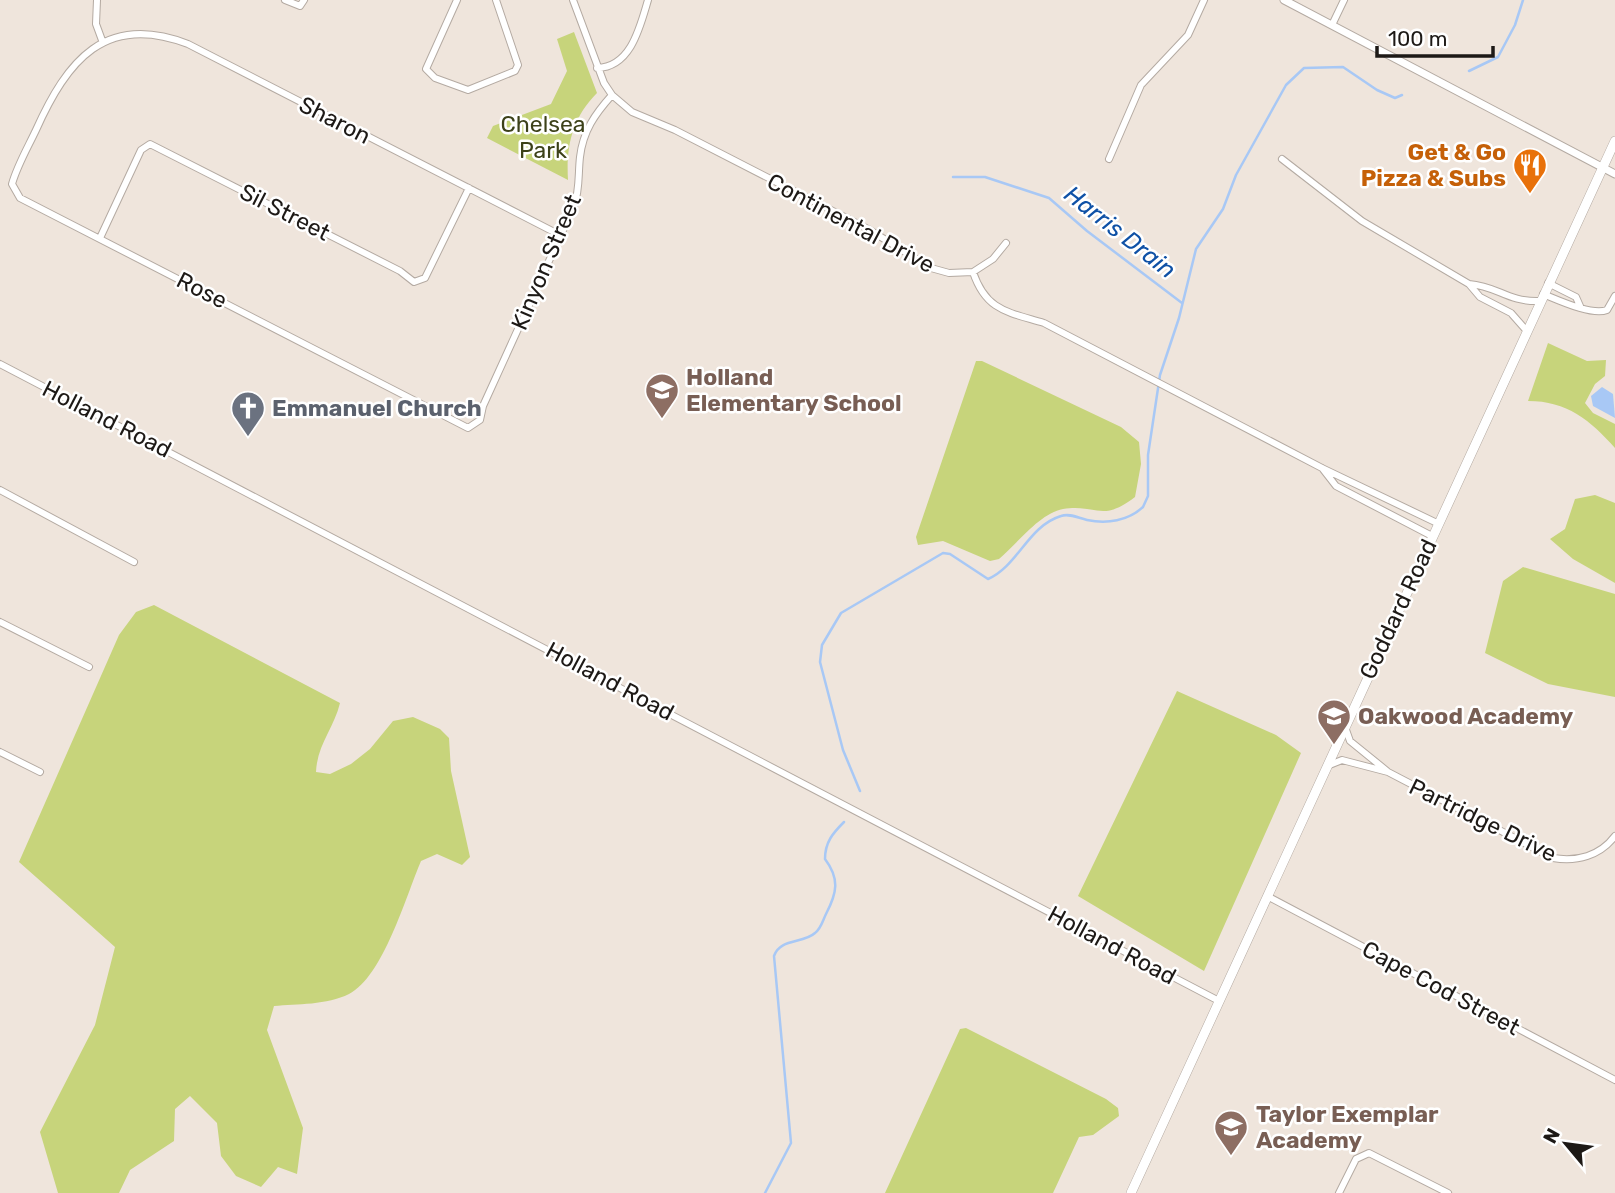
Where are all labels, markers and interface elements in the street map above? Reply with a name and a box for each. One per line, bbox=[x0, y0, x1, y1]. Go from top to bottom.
scale bar bbox=[1377, 14, 1492, 58]
text: 100 m bbox=[1388, 26, 1447, 51]
street label: Sharon bbox=[294, 90, 376, 150]
park label: Chelsea Park bbox=[500, 110, 586, 164]
place label: Get & Go Pizza & Subs bbox=[1361, 138, 1506, 192]
restaurant icon: Get & Go Pizza & Subs bbox=[1511, 146, 1549, 195]
street label: Continental Drive bbox=[762, 167, 940, 279]
street label: Sil Street bbox=[235, 177, 335, 247]
water label: Harris Drain bbox=[1059, 180, 1181, 284]
street label: Kinyon Street bbox=[505, 190, 587, 334]
street label: Rose bbox=[172, 266, 232, 314]
place label: Holland Elementary School bbox=[686, 363, 902, 417]
school or university icon: Holland Elementary School bbox=[643, 371, 681, 420]
street label: Holland Road bbox=[38, 374, 176, 464]
church icon: Emmanuel Church bbox=[229, 389, 267, 438]
place label: Emmanuel Church bbox=[272, 394, 482, 422]
street label: Goddard Road bbox=[1353, 535, 1443, 683]
street label: Holland Road bbox=[541, 635, 679, 727]
school or university icon: Oakwood Academy bbox=[1315, 697, 1353, 746]
place label: Oakwood Academy bbox=[1358, 702, 1574, 730]
street label: Partridge Drive bbox=[1405, 772, 1561, 868]
street label: Holland Road bbox=[1043, 899, 1181, 991]
street label: Cape Cod Street bbox=[1357, 935, 1525, 1041]
place label: Taylor Exemplar Academy bbox=[1256, 1100, 1439, 1154]
school or university icon: Taylor Exemplar Academy bbox=[1212, 1108, 1250, 1157]
north arrow bbox=[1531, 1109, 1601, 1179]
text: N bbox=[1538, 1124, 1565, 1148]

